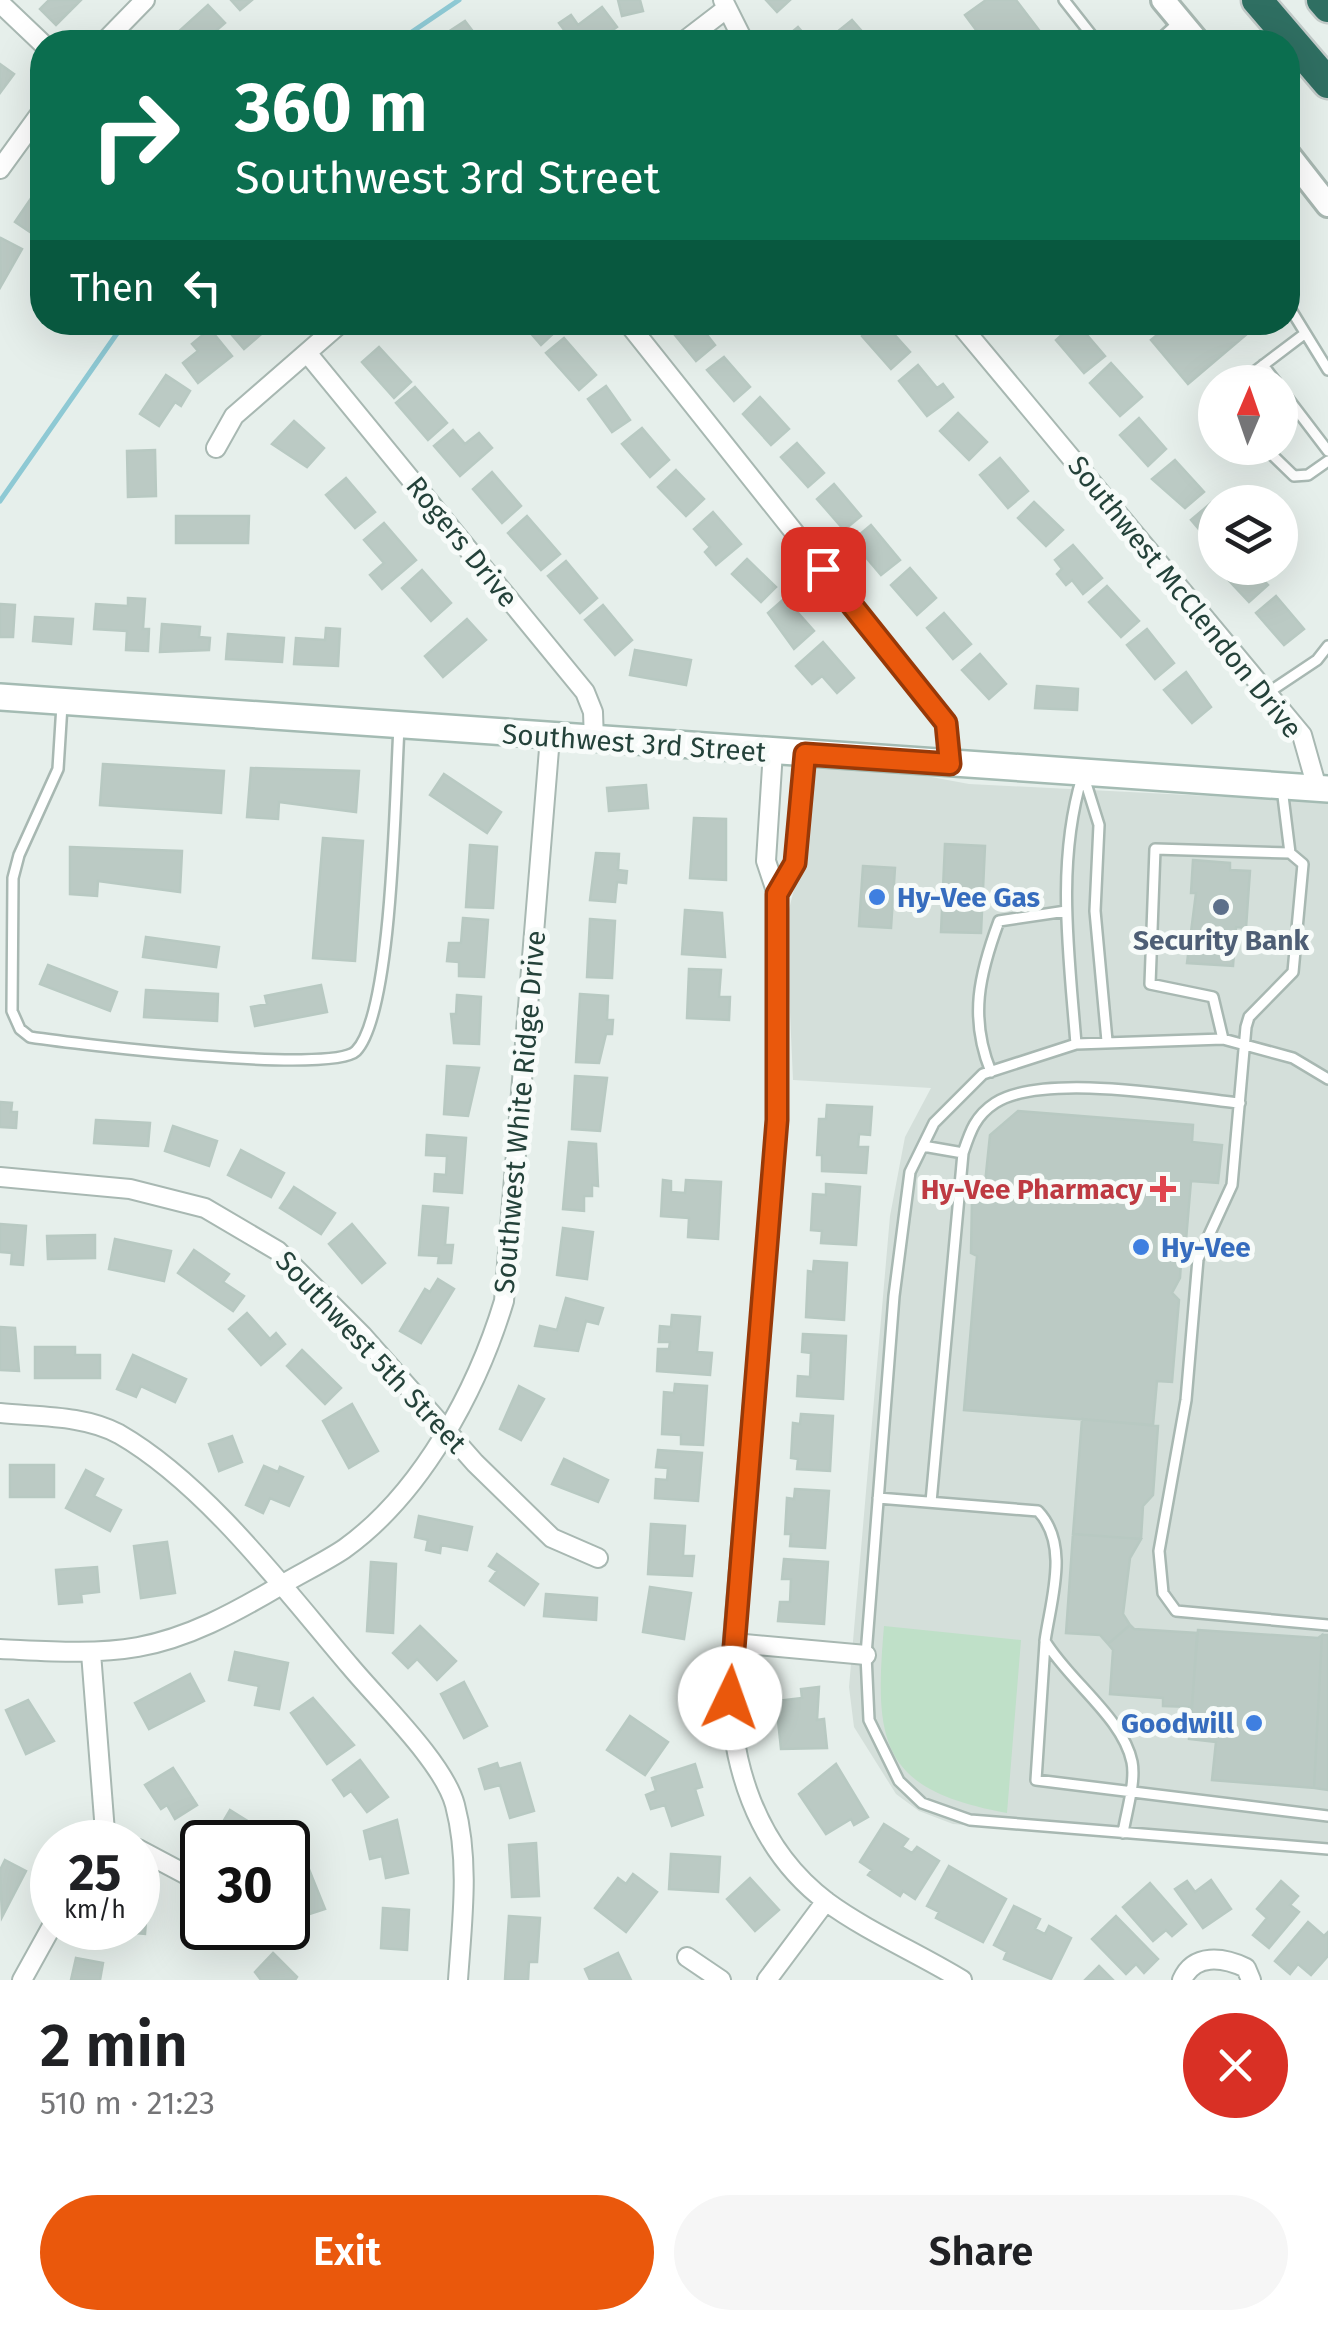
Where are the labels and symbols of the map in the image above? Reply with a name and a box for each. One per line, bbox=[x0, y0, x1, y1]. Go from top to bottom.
north arrow bbox=[1198, 365, 1298, 465]
street label: Southwest McClendon Drive bbox=[1061, 449, 1309, 745]
street label: Rogers Drive bbox=[399, 470, 525, 614]
pin bbox=[781, 527, 866, 612]
street label: Southwest 3rd Street bbox=[501, 717, 768, 769]
place label: Hy-Vee Gas bbox=[897, 881, 1040, 914]
marker: Hy-Vee Gas bbox=[866, 886, 888, 908]
marker: Security Bank bbox=[1210, 896, 1232, 918]
place label: Security Bank bbox=[1133, 924, 1309, 957]
street label: Southwest White Ridge Drive bbox=[488, 929, 552, 1295]
place label: Hy-Vee Pharmacy bbox=[921, 1173, 1143, 1206]
marker: Hy-Vee Pharmacy bbox=[1152, 1178, 1174, 1200]
place label: Hy-Vee bbox=[1161, 1231, 1251, 1264]
marker: Hy-Vee bbox=[1130, 1236, 1152, 1258]
street label: Southwest 5th Street bbox=[269, 1244, 474, 1460]
position arrow bbox=[678, 1646, 782, 1750]
place label: Goodwill bbox=[1121, 1707, 1235, 1740]
marker: Goodwill bbox=[1243, 1712, 1265, 1734]
speed limit sign: 30 bbox=[180, 1820, 310, 1950]

